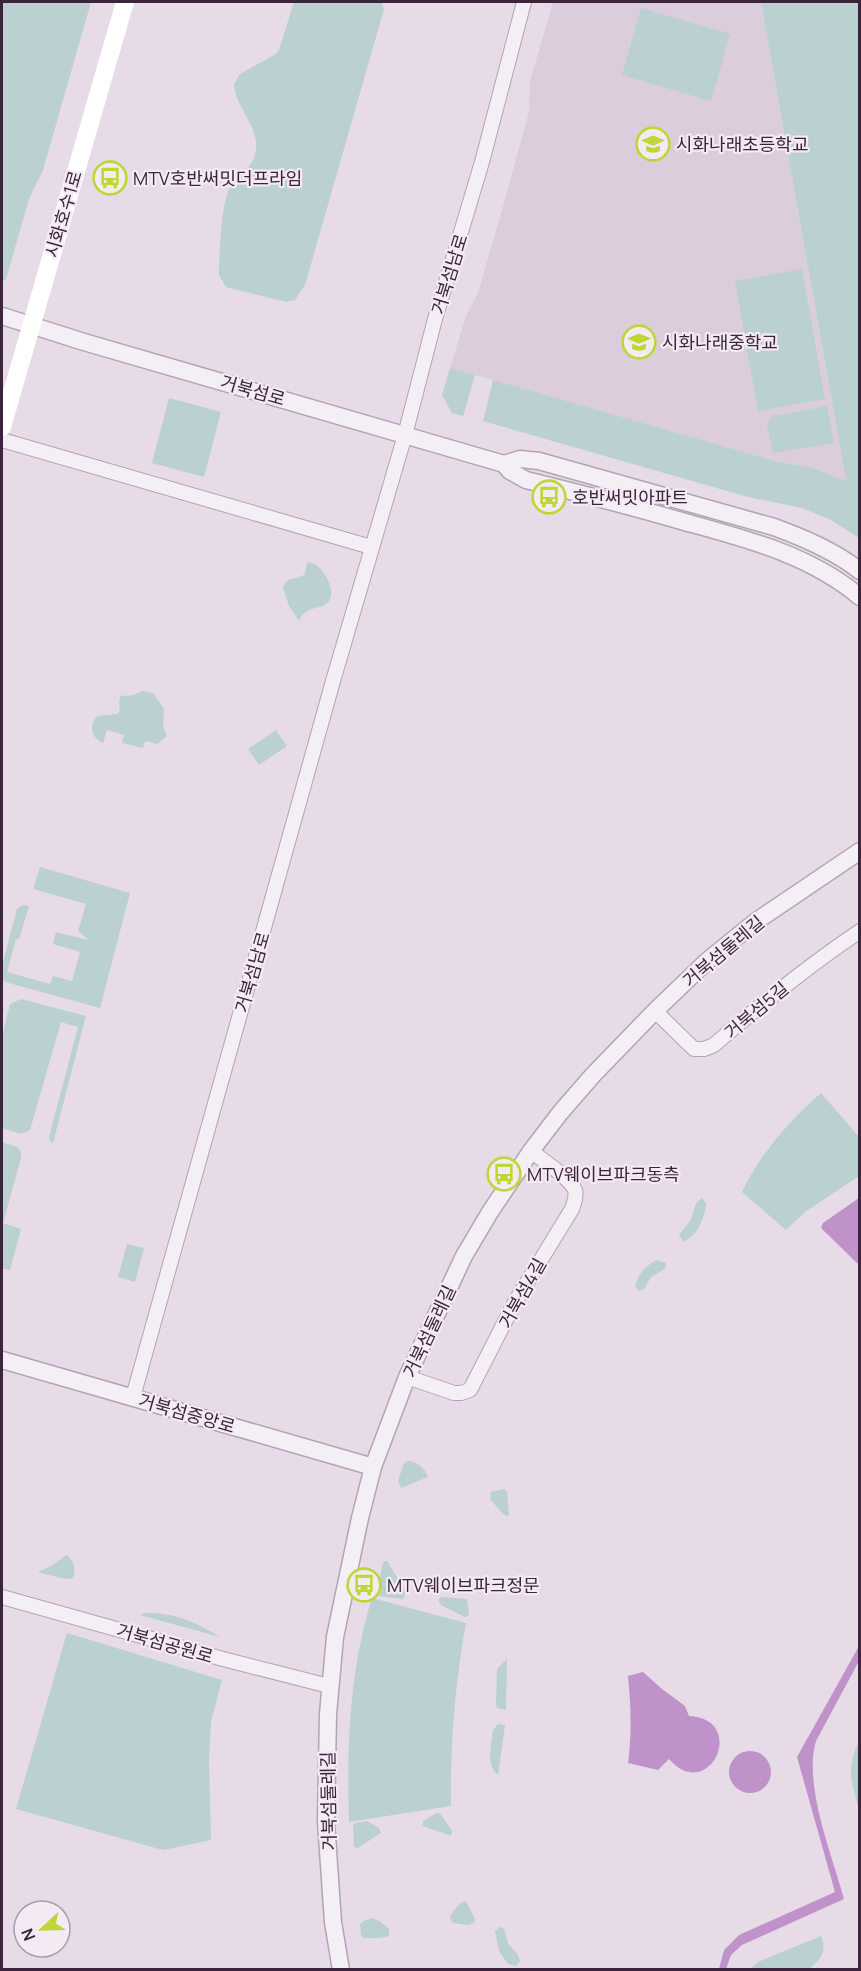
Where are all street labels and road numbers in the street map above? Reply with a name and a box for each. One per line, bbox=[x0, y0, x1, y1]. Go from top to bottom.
street label: 시화호수1로 bbox=[39, 168, 87, 260]
street label: 거북섬남로 bbox=[425, 231, 473, 317]
street label: 거북섬로 bbox=[218, 369, 288, 411]
street label: 거북섬둘레길 bbox=[677, 910, 769, 992]
street label: 거북섬남로 bbox=[229, 929, 275, 1015]
street label: 거북섬5길 bbox=[719, 976, 793, 1044]
street label: 거북섬4길 bbox=[493, 1254, 551, 1332]
street label: 거북섬둘레길 bbox=[397, 1281, 461, 1381]
street label: 거북섬중앙로 bbox=[136, 1388, 238, 1438]
street label: 거북섬공원로 bbox=[114, 1618, 216, 1668]
street label: 거북섬둘레길 bbox=[315, 1751, 341, 1851]

